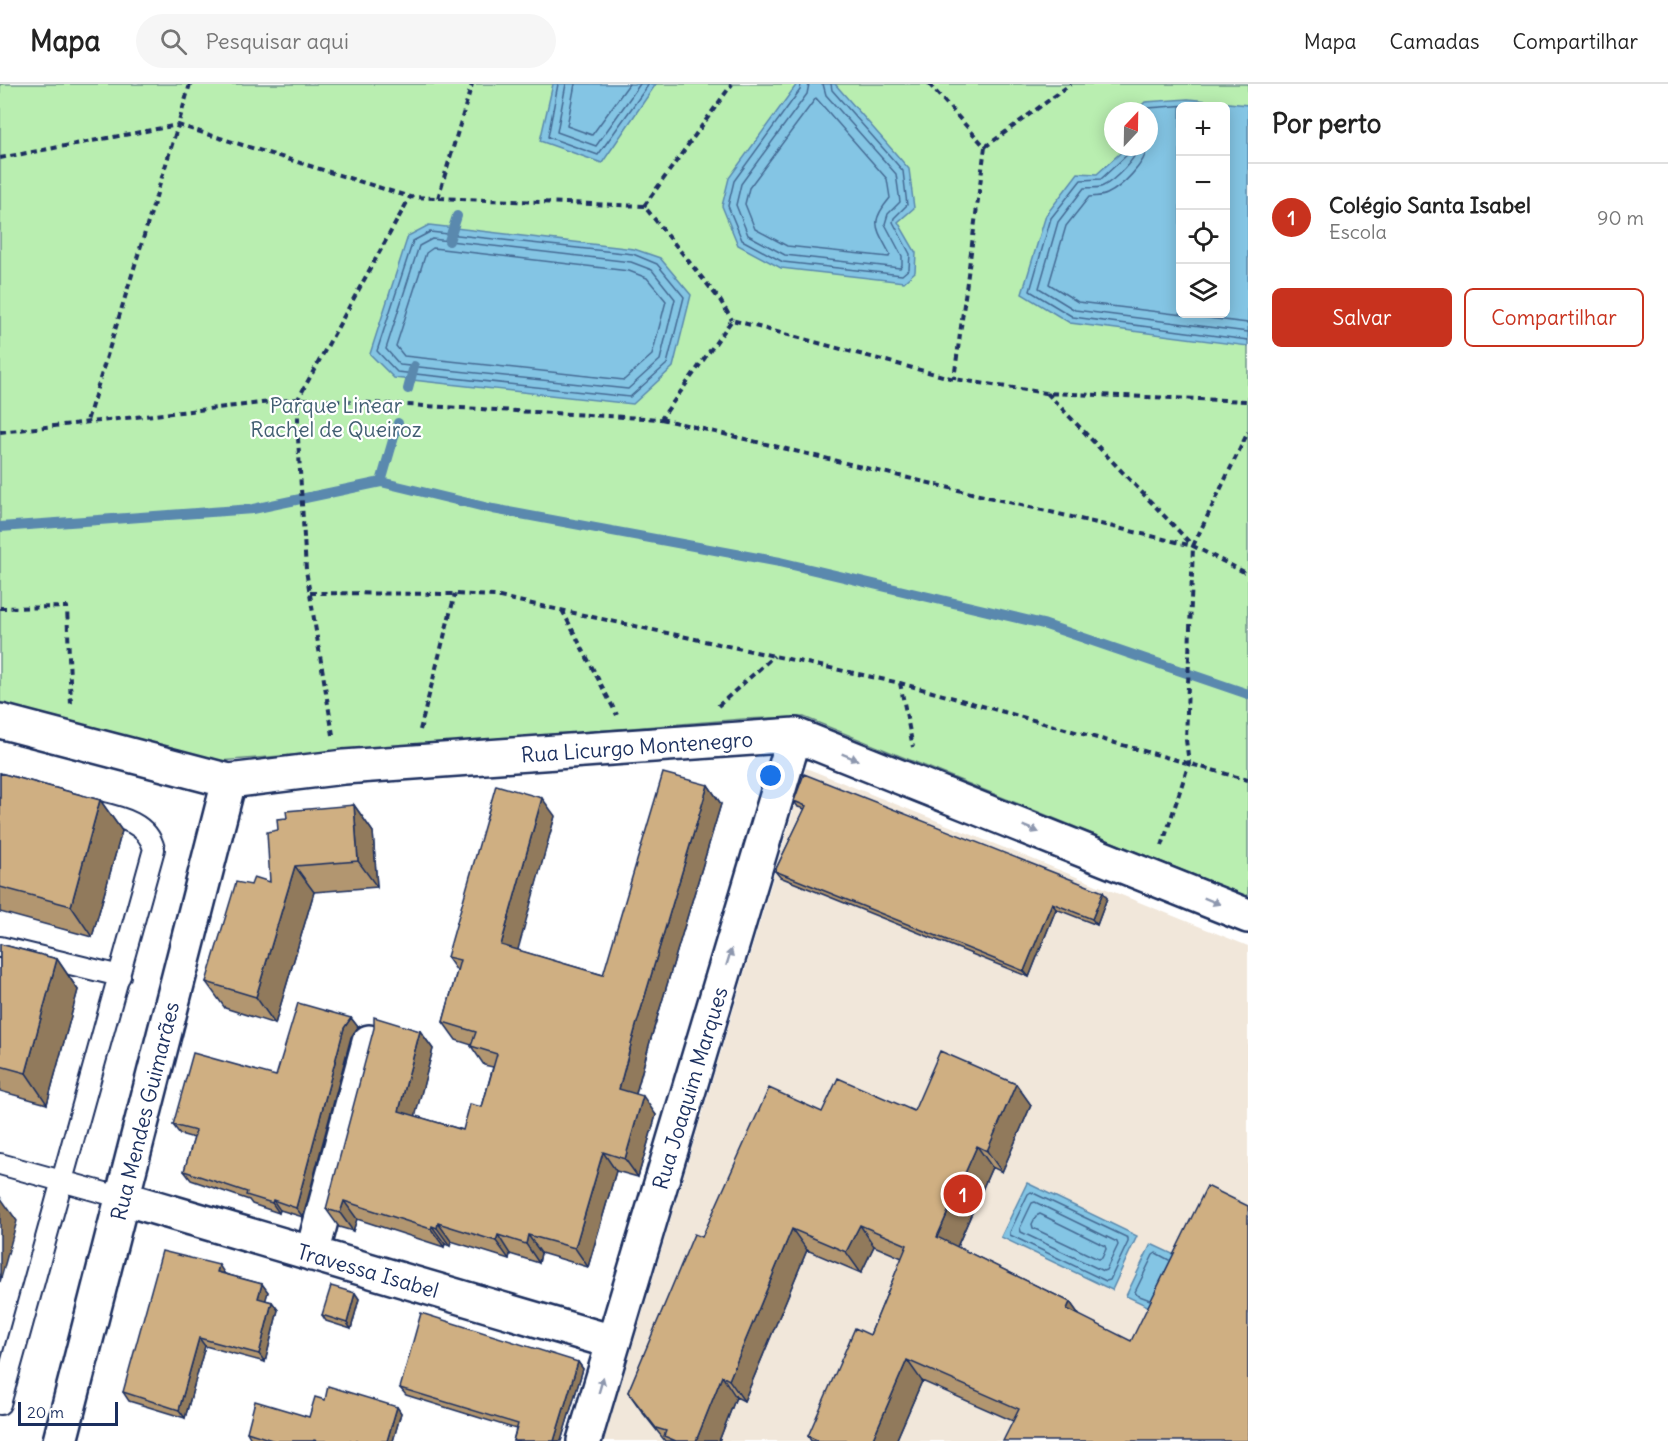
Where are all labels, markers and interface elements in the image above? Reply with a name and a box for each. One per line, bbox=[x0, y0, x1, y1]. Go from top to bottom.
search box bbox=[136, 14, 556, 68]
text: Mapa bbox=[30, 23, 100, 59]
icon: search bbox=[157, 25, 190, 58]
text: Pesquisar aqui bbox=[205, 27, 349, 55]
text: Mapa bbox=[1304, 28, 1357, 55]
text: Camadas bbox=[1390, 28, 1479, 55]
text: Compartilhar bbox=[1512, 28, 1638, 55]
north arrow bbox=[1104, 102, 1158, 156]
map controls bbox=[1176, 102, 1230, 318]
button: + bbox=[1176, 102, 1230, 156]
text: Por perto bbox=[1272, 107, 1381, 140]
button: − bbox=[1176, 156, 1230, 210]
text: Colégio Santa Isabel bbox=[1329, 191, 1531, 219]
text: 1 bbox=[1288, 205, 1295, 230]
text: 90 m bbox=[1597, 205, 1644, 230]
button: locate bbox=[1176, 210, 1230, 264]
text: Escola bbox=[1329, 219, 1387, 244]
button: layers bbox=[1176, 264, 1230, 318]
button: Salvar bbox=[1272, 288, 1452, 347]
button: Compartilhar bbox=[1464, 288, 1644, 347]
park label: Parque Linear Rachel de Queiroz bbox=[250, 392, 422, 443]
street label: Rua Licurgo Montenegro bbox=[520, 725, 754, 769]
one-way arrow bbox=[841, 752, 859, 762]
your location bbox=[756, 761, 785, 790]
one-way arrow bbox=[1022, 825, 1040, 834]
one-way arrow bbox=[1203, 897, 1221, 906]
one-way arrow bbox=[725, 948, 734, 966]
street label: Rua Joaquim Marques bbox=[646, 983, 734, 1193]
street label: Rua Mendes Guimarães bbox=[105, 999, 185, 1223]
pin: 1 bbox=[944, 1172, 982, 1216]
street label: Travessa Isabel bbox=[294, 1238, 442, 1304]
one-way arrow bbox=[597, 1376, 606, 1394]
scale bar bbox=[18, 1399, 118, 1426]
text: 20 m bbox=[27, 1402, 64, 1422]

